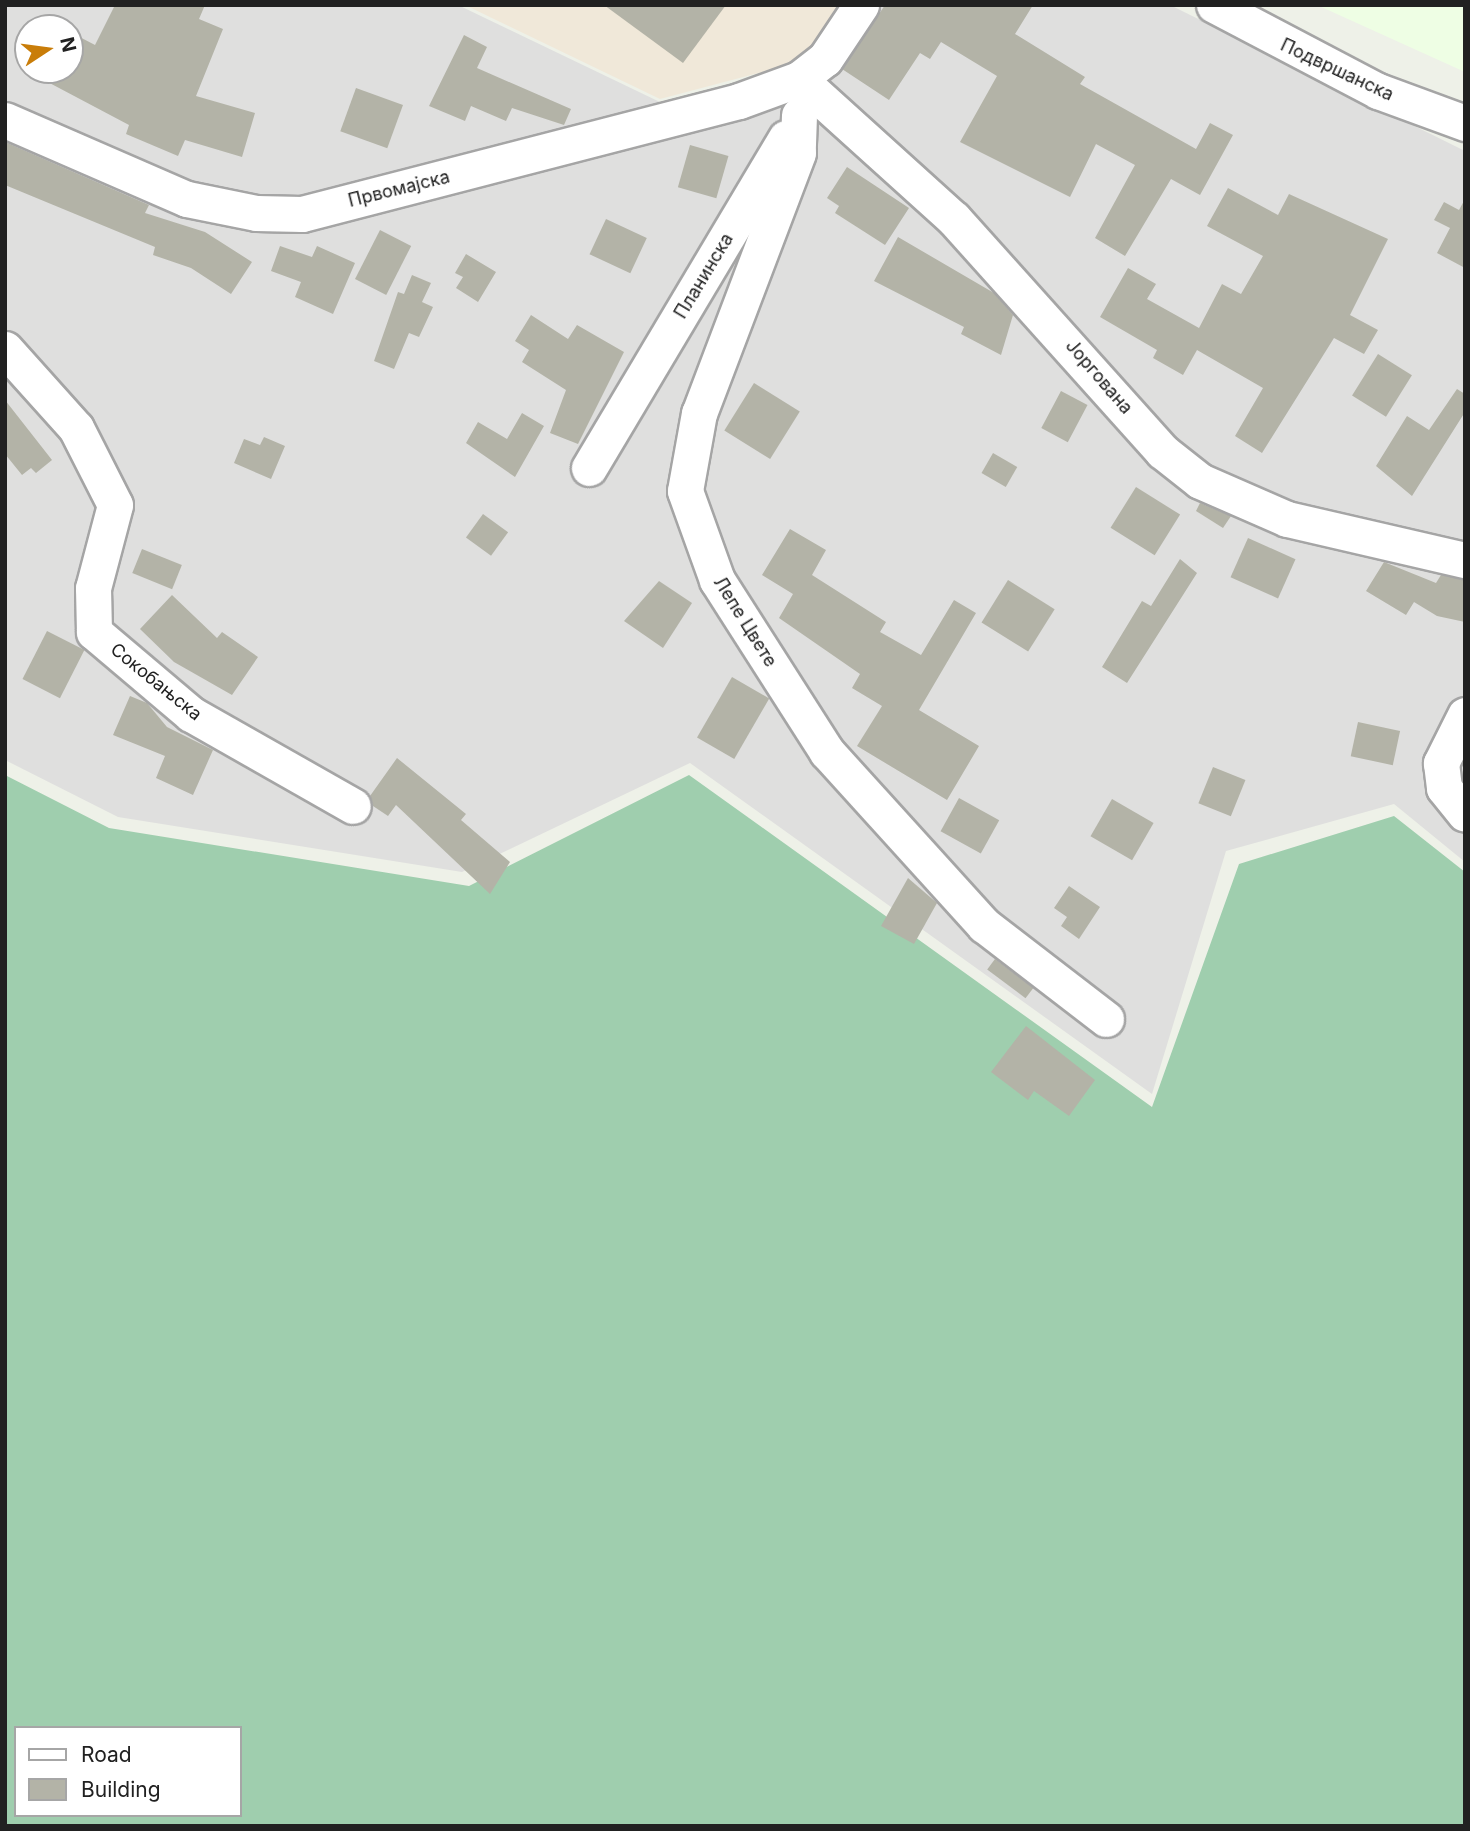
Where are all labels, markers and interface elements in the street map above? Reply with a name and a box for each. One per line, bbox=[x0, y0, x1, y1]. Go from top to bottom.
north arrow bbox=[14, 14, 84, 84]
street label: Подвршанска bbox=[1277, 34, 1397, 106]
text: N bbox=[55, 35, 81, 54]
street label: Првомајска bbox=[346, 166, 452, 212]
street label: Планинска bbox=[670, 229, 738, 323]
street label: Јоргована bbox=[1061, 335, 1137, 419]
street label: Лепе Цвете bbox=[709, 573, 781, 671]
street label: Сокобањска bbox=[106, 639, 206, 725]
legend bbox=[14, 1726, 242, 1817]
text: Road bbox=[81, 1742, 132, 1767]
text: Building bbox=[81, 1777, 161, 1802]

